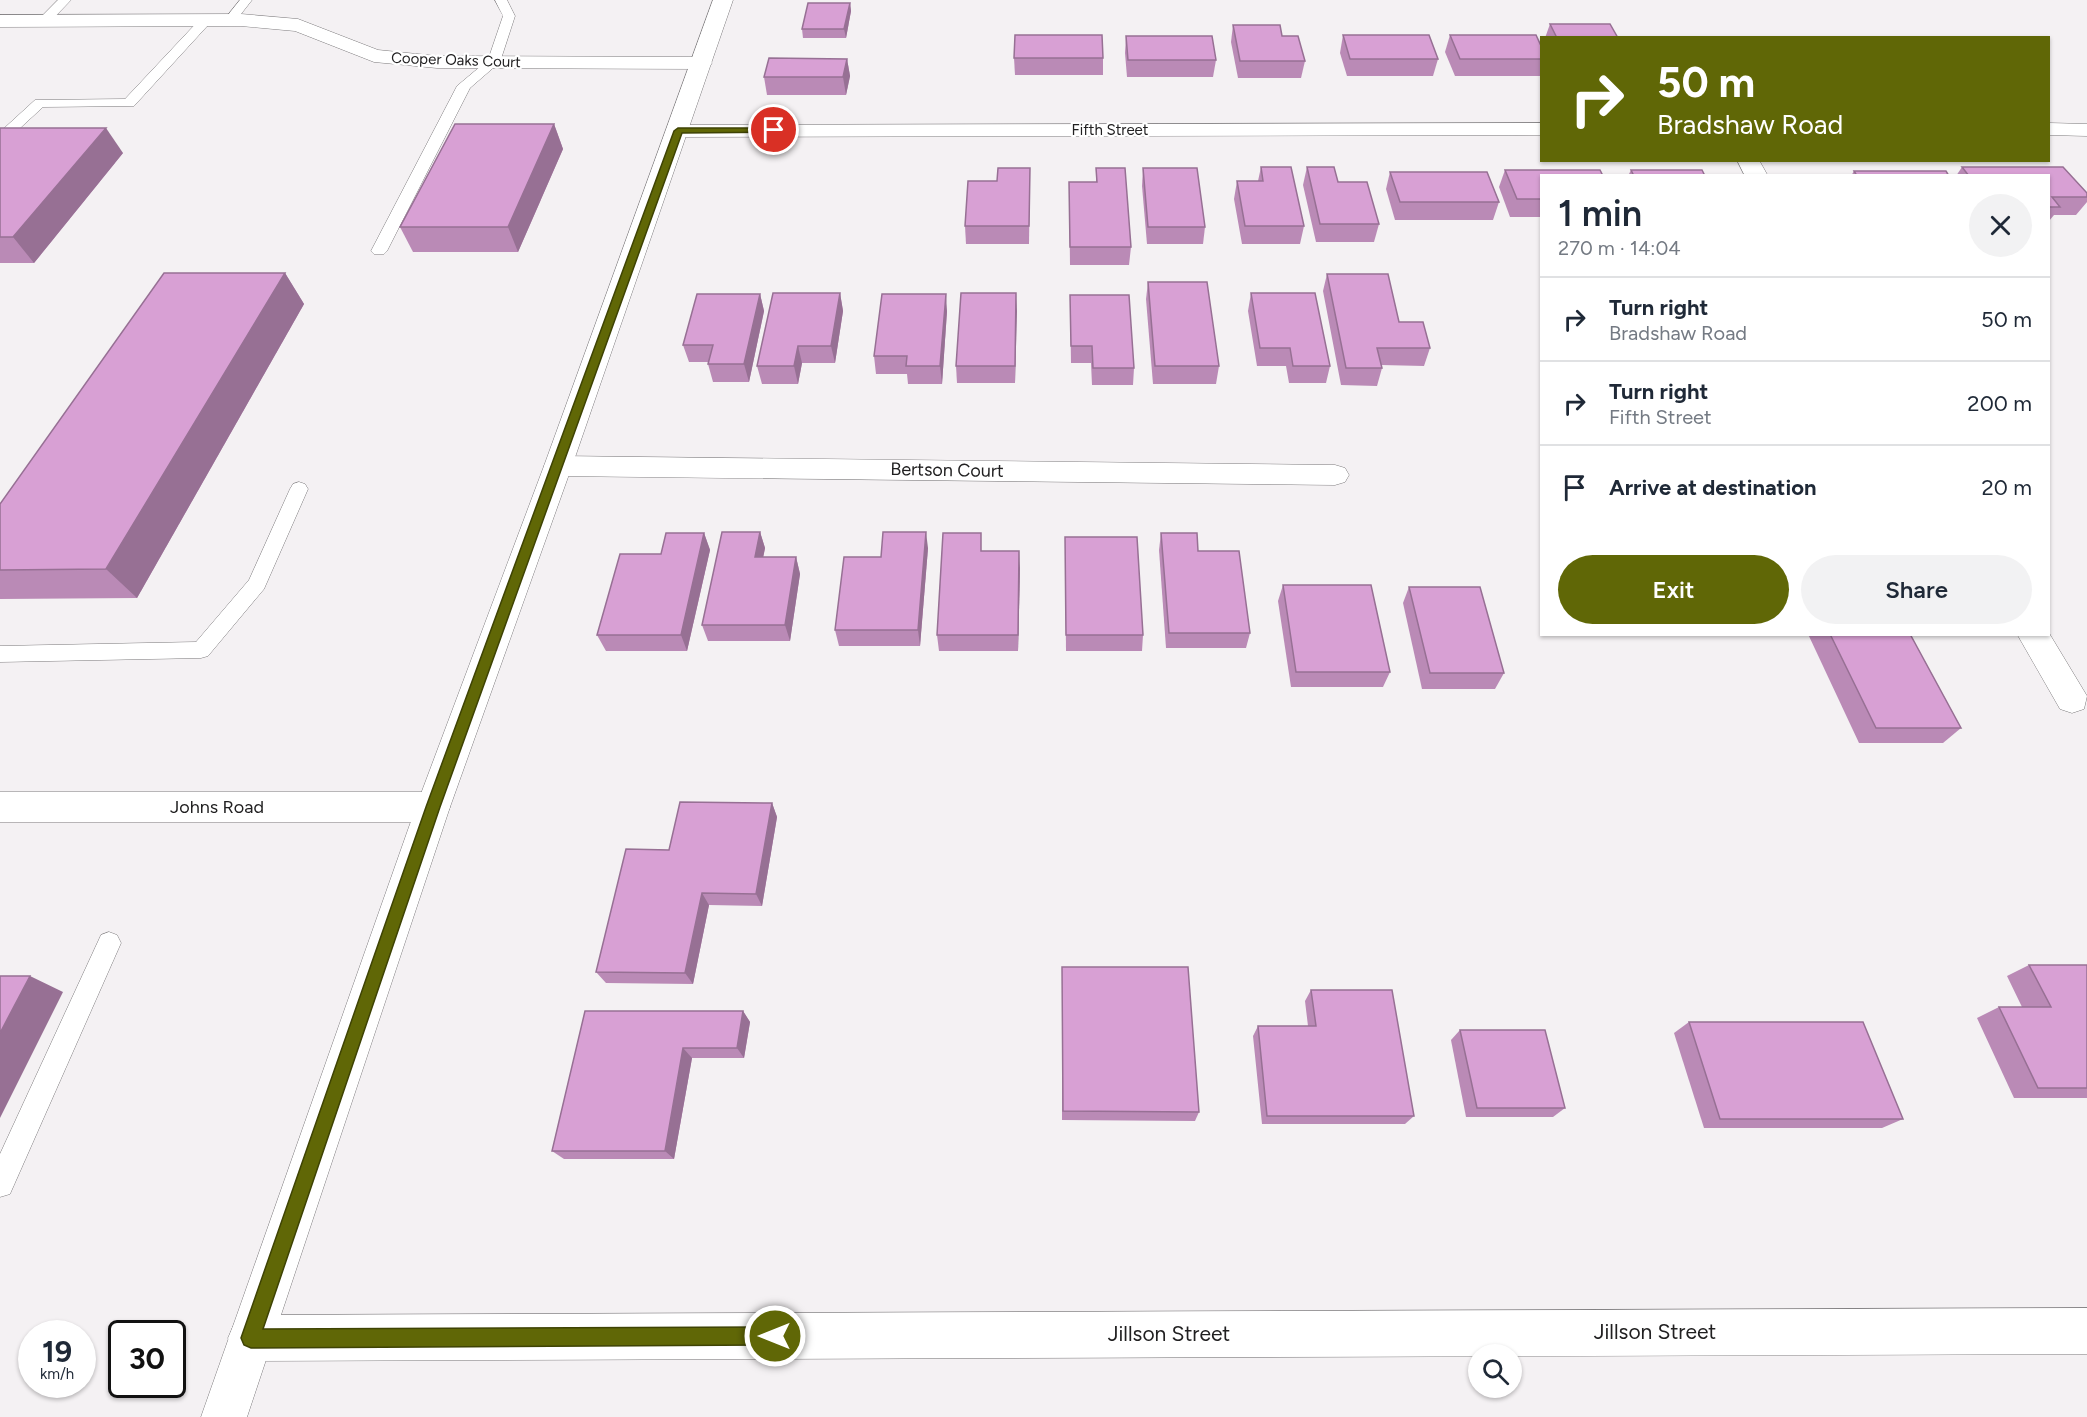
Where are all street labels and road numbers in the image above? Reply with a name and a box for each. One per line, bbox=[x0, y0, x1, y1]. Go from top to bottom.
street label: Cooper Oaks Court bbox=[391, 49, 522, 71]
street label: Fifth Street bbox=[1072, 121, 1149, 139]
street label: Bertson Court bbox=[890, 458, 1004, 482]
street label: Johns Road bbox=[170, 796, 264, 818]
street label: Jillson Street bbox=[1594, 1319, 1716, 1344]
street label: Jillson Street bbox=[1108, 1321, 1230, 1346]

